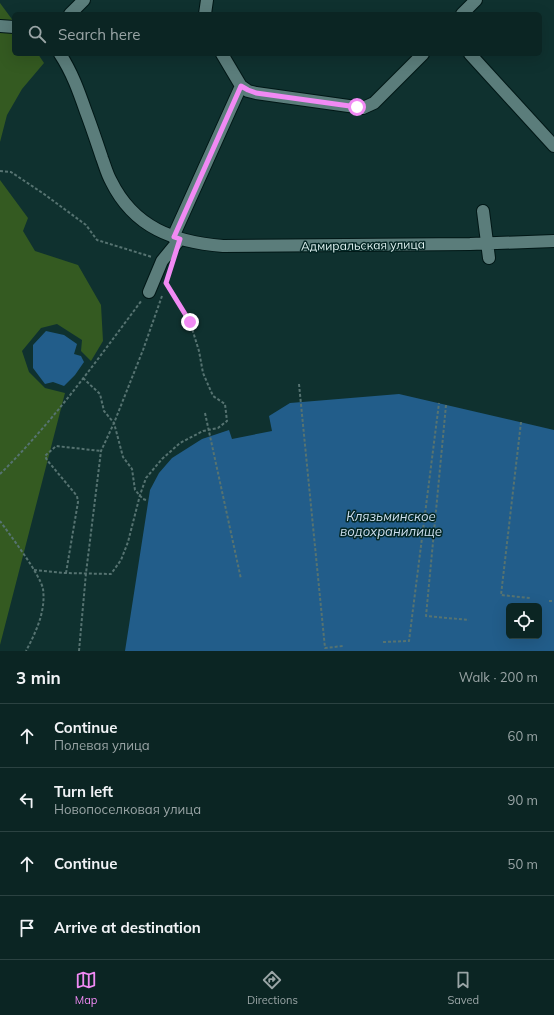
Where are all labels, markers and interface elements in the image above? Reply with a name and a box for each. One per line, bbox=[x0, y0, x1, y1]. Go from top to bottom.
search box bbox=[12, 12, 542, 56]
icon: search bbox=[26, 23, 48, 45]
text: Search here bbox=[58, 25, 140, 44]
route start bbox=[348, 98, 366, 116]
street label: Адмиральская улица bbox=[301, 236, 425, 254]
route end bbox=[181, 313, 199, 331]
water label: Клязьминское водохранилище bbox=[340, 508, 442, 539]
map controls bbox=[506, 603, 542, 639]
button: locate bbox=[506, 603, 542, 639]
text: 3 min bbox=[16, 667, 61, 688]
text: Walk · 200 m bbox=[459, 669, 538, 685]
text: Continue bbox=[54, 718, 117, 737]
icon: ahead bbox=[16, 725, 38, 747]
text: 60 m bbox=[508, 728, 538, 744]
text: Полевая улица bbox=[54, 737, 150, 753]
text: Turn left bbox=[54, 782, 113, 801]
icon: left bbox=[16, 789, 38, 811]
text: 90 m bbox=[508, 792, 538, 808]
text: Новопоселковая улица bbox=[54, 801, 201, 817]
icon: ahead bbox=[16, 853, 38, 875]
text: Continue bbox=[54, 854, 117, 873]
text: 50 m bbox=[508, 856, 538, 872]
icon: arrive bbox=[16, 917, 38, 939]
text: Arrive at destination bbox=[54, 918, 201, 937]
tab: Map bbox=[75, 969, 97, 1007]
tab: Directions bbox=[247, 969, 298, 1007]
tab: Saved bbox=[447, 969, 479, 1007]

